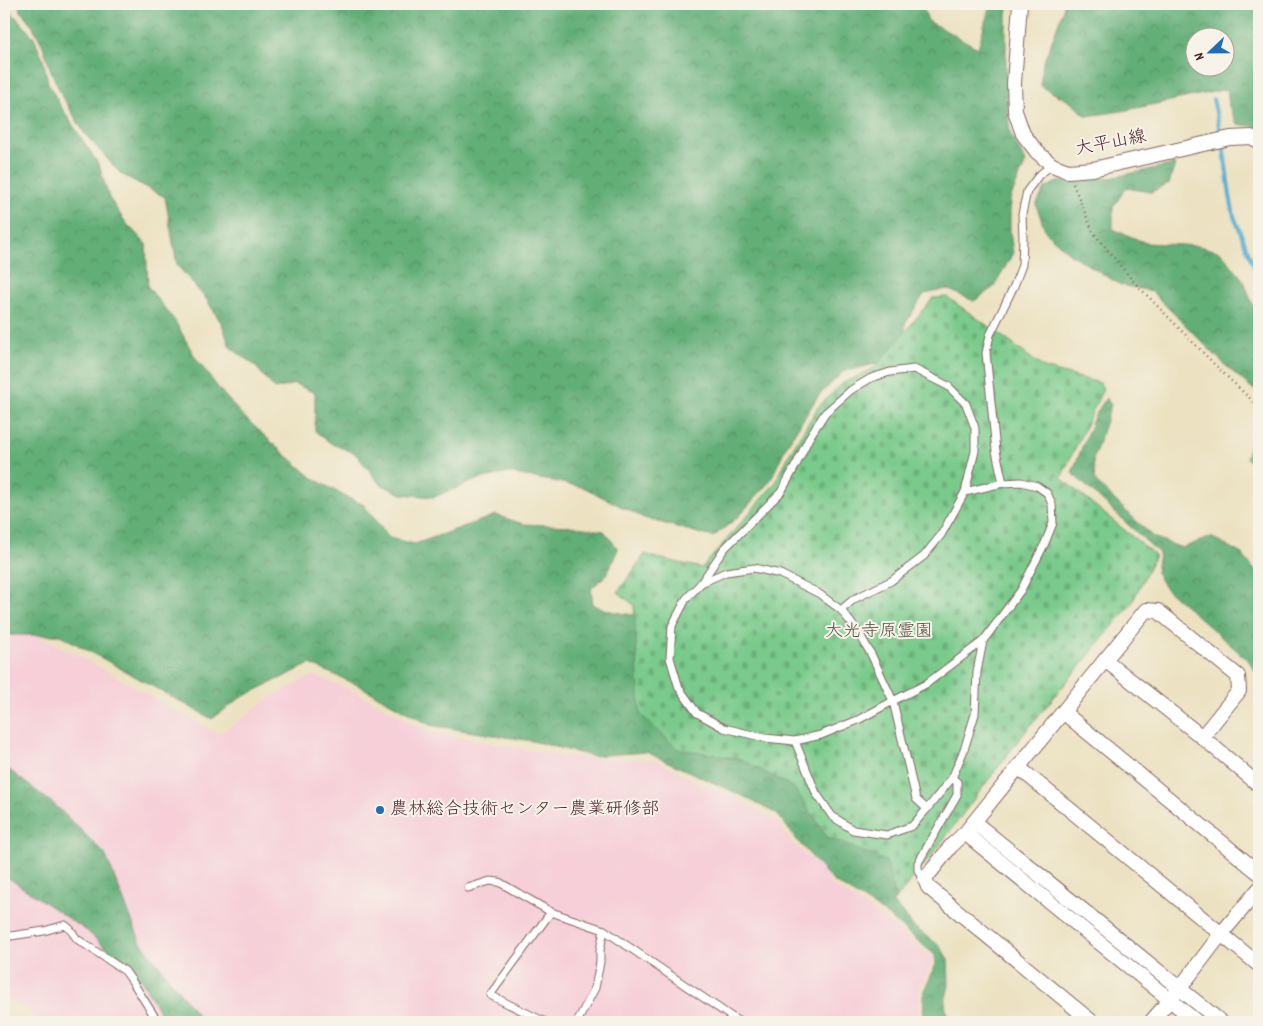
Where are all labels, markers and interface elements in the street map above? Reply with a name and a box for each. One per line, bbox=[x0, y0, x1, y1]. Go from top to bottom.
north arrow bbox=[1186, 28, 1236, 78]
text: N bbox=[1189, 49, 1210, 63]
street label: 大平山線 bbox=[1073, 125, 1149, 163]
park label: 大光寺原霊園 bbox=[825, 620, 933, 645]
place label: 農林総合技術センター農業研修部 bbox=[390, 798, 659, 823]
marker: 農林総合技術センター農業研修部 bbox=[374, 804, 386, 816]

